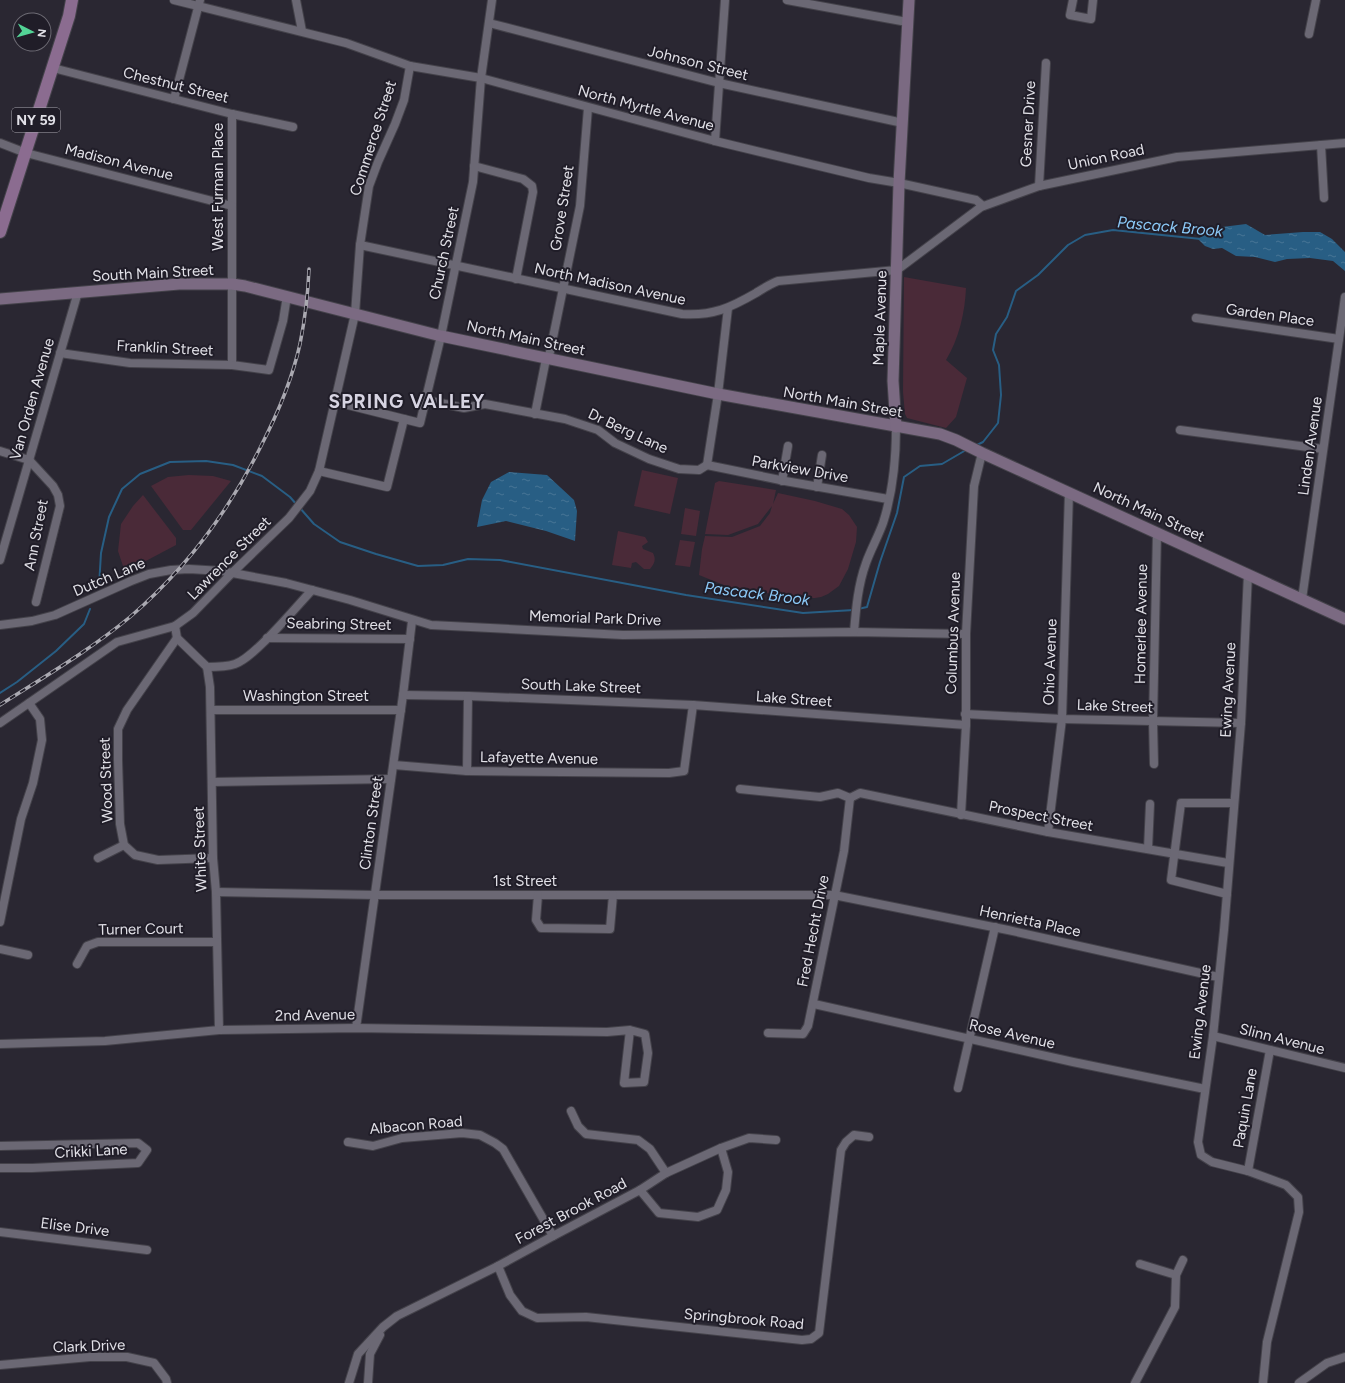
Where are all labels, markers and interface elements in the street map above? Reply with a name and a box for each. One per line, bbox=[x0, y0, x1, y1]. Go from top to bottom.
north arrow bbox=[12, 12, 52, 52]
text: N bbox=[35, 28, 48, 38]
street label: Johnson Street bbox=[646, 42, 750, 84]
street label: Chestnut Street bbox=[121, 63, 231, 107]
street label: Commerce Street bbox=[346, 78, 400, 198]
street label: Gesner Drive bbox=[1017, 80, 1039, 168]
street label: North Myrtle Avenue bbox=[576, 81, 716, 135]
road number: NY 59 bbox=[12, 108, 60, 132]
street label: West Furman Place bbox=[209, 123, 227, 251]
street label: Madison Avenue bbox=[63, 140, 175, 184]
street label: Union Road bbox=[1066, 140, 1146, 174]
street label: Grove Street bbox=[546, 164, 578, 252]
street label: Church Street bbox=[425, 204, 463, 301]
water label: Pascack Brook bbox=[1116, 212, 1225, 241]
street label: North Madison Avenue bbox=[533, 259, 687, 309]
street label: South Main Street bbox=[92, 261, 215, 285]
street label: Maple Avenue bbox=[869, 270, 891, 366]
street label: Garden Place bbox=[1225, 300, 1315, 330]
street label: North Main Street bbox=[465, 317, 587, 359]
street label: Van Orden Avenue bbox=[6, 336, 58, 462]
street label: Franklin Street bbox=[116, 336, 214, 360]
street label: North Main Street bbox=[782, 383, 904, 421]
district label: SPRING VALLEY bbox=[329, 390, 485, 413]
street label: Linden Avenue bbox=[1294, 396, 1326, 496]
street label: Dr Berg Lane bbox=[585, 405, 671, 457]
street label: Parkview Drive bbox=[750, 452, 850, 486]
street label: North Main Street bbox=[1090, 478, 1208, 546]
street label: Ann Street bbox=[20, 497, 52, 572]
street label: Lawrence Street bbox=[183, 512, 275, 604]
street label: Dutch Lane bbox=[70, 554, 148, 600]
street label: Homerlee Avenue bbox=[1131, 564, 1151, 684]
street label: Columbus Avenue bbox=[942, 571, 964, 695]
water label: Pascack Brook bbox=[703, 578, 812, 610]
street label: Memorial Park Drive bbox=[528, 607, 662, 629]
street label: Seabring Street bbox=[286, 614, 392, 634]
street label: Ohio Avenue bbox=[1039, 618, 1061, 706]
street label: Ewing Avenue bbox=[1217, 642, 1239, 738]
street label: South Lake Street bbox=[520, 675, 642, 697]
street label: Washington Street bbox=[243, 687, 369, 705]
street label: Lake Street bbox=[755, 687, 833, 711]
street label: Lake Street bbox=[1076, 696, 1154, 716]
street label: Wood Street bbox=[95, 737, 116, 823]
street label: Lafayette Avenue bbox=[480, 748, 598, 768]
street label: Clinton Street bbox=[356, 775, 387, 871]
street label: Prospect Street bbox=[987, 797, 1095, 835]
street label: White Street bbox=[189, 805, 210, 892]
street label: 1st Street bbox=[493, 872, 558, 890]
street label: Fred Hecht Drive bbox=[793, 873, 833, 989]
street label: Henrietta Place bbox=[978, 901, 1082, 941]
street label: Turner Court bbox=[98, 919, 184, 939]
street label: Ewing Avenue bbox=[1185, 963, 1215, 1061]
street label: 2nd Avenue bbox=[275, 1005, 355, 1025]
street label: Rose Avenue bbox=[967, 1015, 1057, 1053]
street label: Slinn Avenue bbox=[1238, 1020, 1326, 1058]
street label: Paquin Lane bbox=[1229, 1067, 1261, 1149]
street label: Albacon Road bbox=[369, 1112, 463, 1138]
street label: Crikki Lane bbox=[54, 1140, 128, 1162]
street label: Forest Brook Road bbox=[512, 1174, 630, 1248]
street label: Elise Drive bbox=[40, 1214, 110, 1240]
street label: Springbrook Road bbox=[683, 1305, 805, 1333]
street label: Clark Drive bbox=[52, 1336, 126, 1356]

